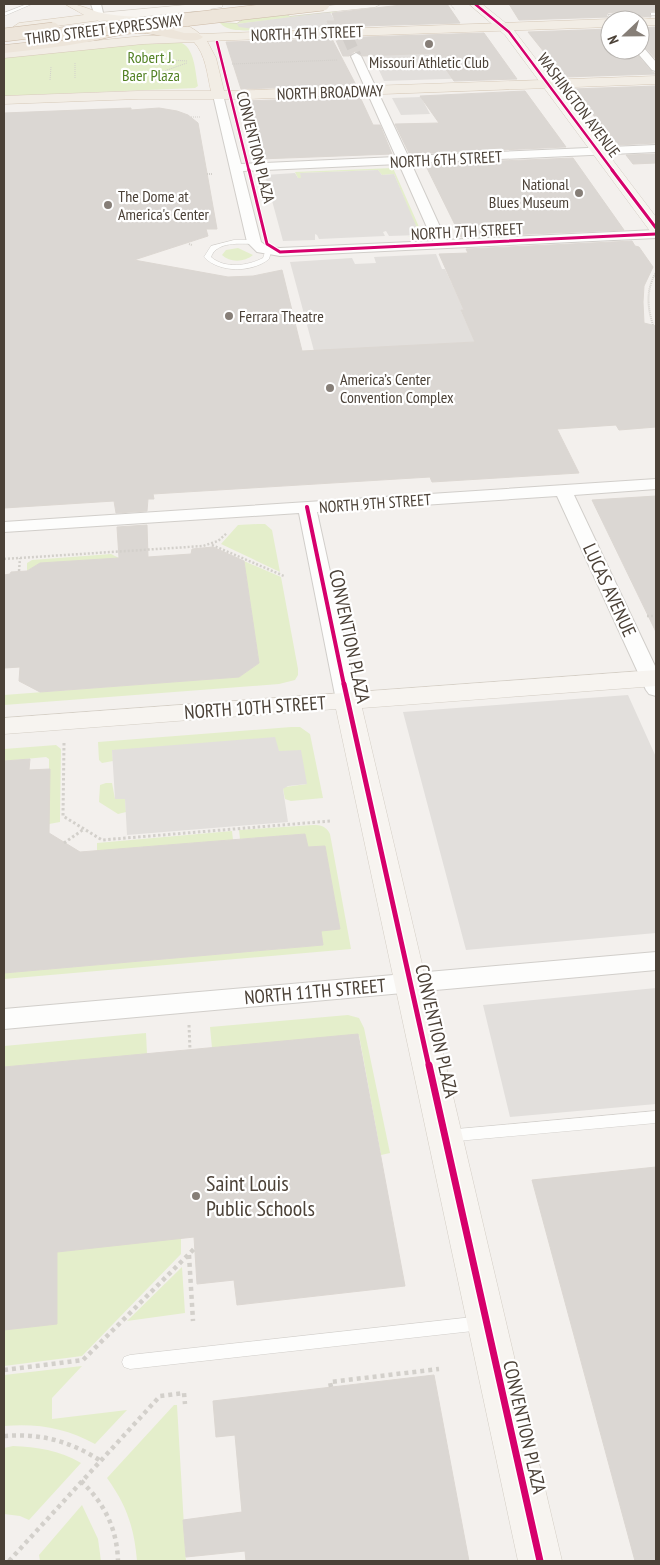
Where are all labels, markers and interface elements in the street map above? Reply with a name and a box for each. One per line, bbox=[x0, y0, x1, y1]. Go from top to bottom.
street label: THIRD STREET EXPRESSWAY bbox=[24, 9, 185, 49]
north arrow bbox=[600, 10, 650, 60]
street label: NORTH 4TH STREET bbox=[251, 21, 363, 45]
text: N bbox=[603, 33, 623, 47]
marker: Missouri Athletic Club bbox=[423, 38, 435, 50]
park label: Robert J. Baer Plaza bbox=[122, 47, 180, 85]
street label: WASHINGTON AVENUE bbox=[533, 49, 625, 161]
place label: Missouri Athletic Club bbox=[369, 52, 489, 72]
street label: NORTH BROADWAY bbox=[276, 80, 384, 104]
street label: CONVENTION PLAZA bbox=[232, 89, 280, 205]
street label: NORTH 6TH STREET bbox=[389, 146, 503, 172]
place label: National Blues Museum bbox=[489, 174, 569, 212]
place label: The Dome at America's Center bbox=[118, 186, 210, 224]
marker: National Blues Museum bbox=[573, 187, 585, 199]
marker: The Dome at America's Center bbox=[102, 199, 114, 211]
street label: NORTH 7TH STREET bbox=[410, 218, 524, 244]
place label: Ferrara Theatre bbox=[239, 306, 324, 326]
marker: Ferrara Theatre bbox=[223, 310, 235, 322]
place label: America’s Center Convention Complex bbox=[340, 369, 454, 407]
marker: America’s Center Convention Complex bbox=[324, 382, 336, 394]
street label: NORTH 9TH STREET bbox=[318, 489, 432, 517]
street label: LUCAS AVENUE bbox=[578, 540, 642, 640]
street label: CONVENTION PLAZA bbox=[324, 567, 376, 705]
street label: NORTH 10TH STREET bbox=[183, 690, 327, 724]
street label: CONVENTION PLAZA bbox=[410, 962, 464, 1100]
street label: NORTH 11TH STREET bbox=[243, 973, 387, 1009]
place label: Saint Louis Public Schools bbox=[206, 1169, 315, 1222]
marker: Saint Louis Public Schools bbox=[190, 1190, 202, 1202]
street label: CONVENTION PLAZA bbox=[498, 1358, 552, 1496]

